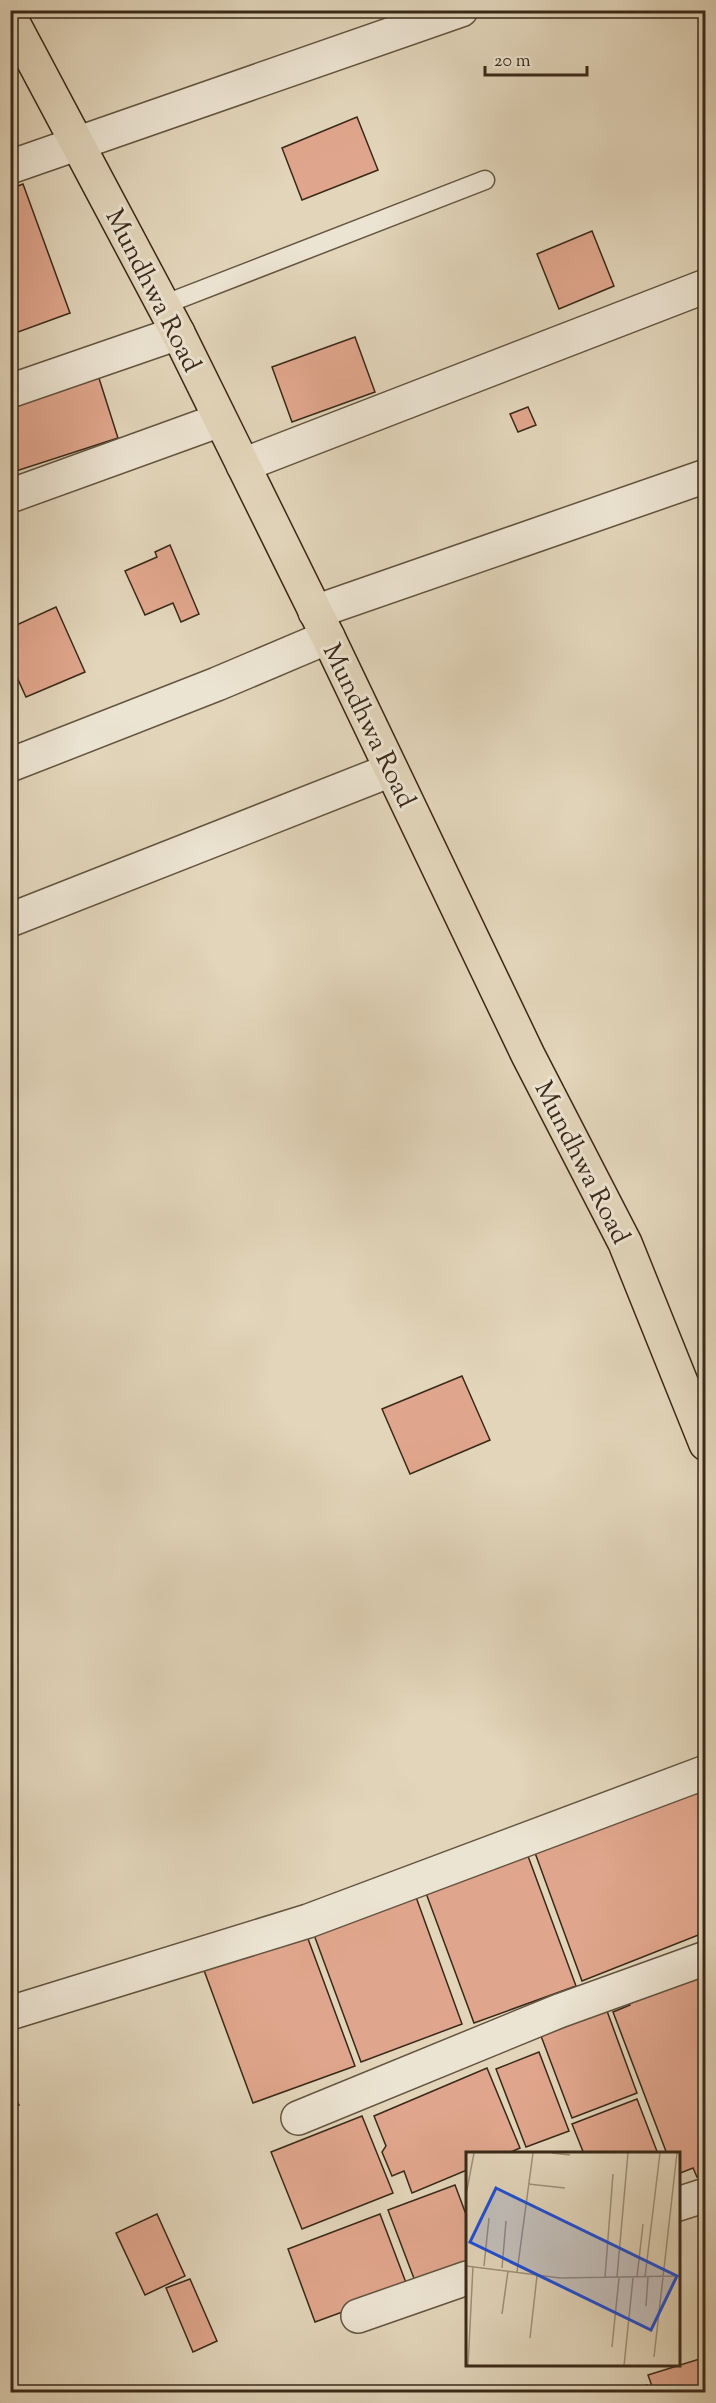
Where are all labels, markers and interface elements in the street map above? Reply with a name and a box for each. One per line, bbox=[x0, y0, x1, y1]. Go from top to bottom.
scale bar bbox=[485, 39, 587, 77]
text: 20 m bbox=[494, 49, 531, 75]
street label: Mundhwa Road bbox=[95, 203, 209, 379]
street label: Mundhwa Road bbox=[312, 638, 424, 815]
street label: Mundhwa Road bbox=[524, 1075, 638, 1251]
inset map bbox=[466, 2152, 680, 2367]

